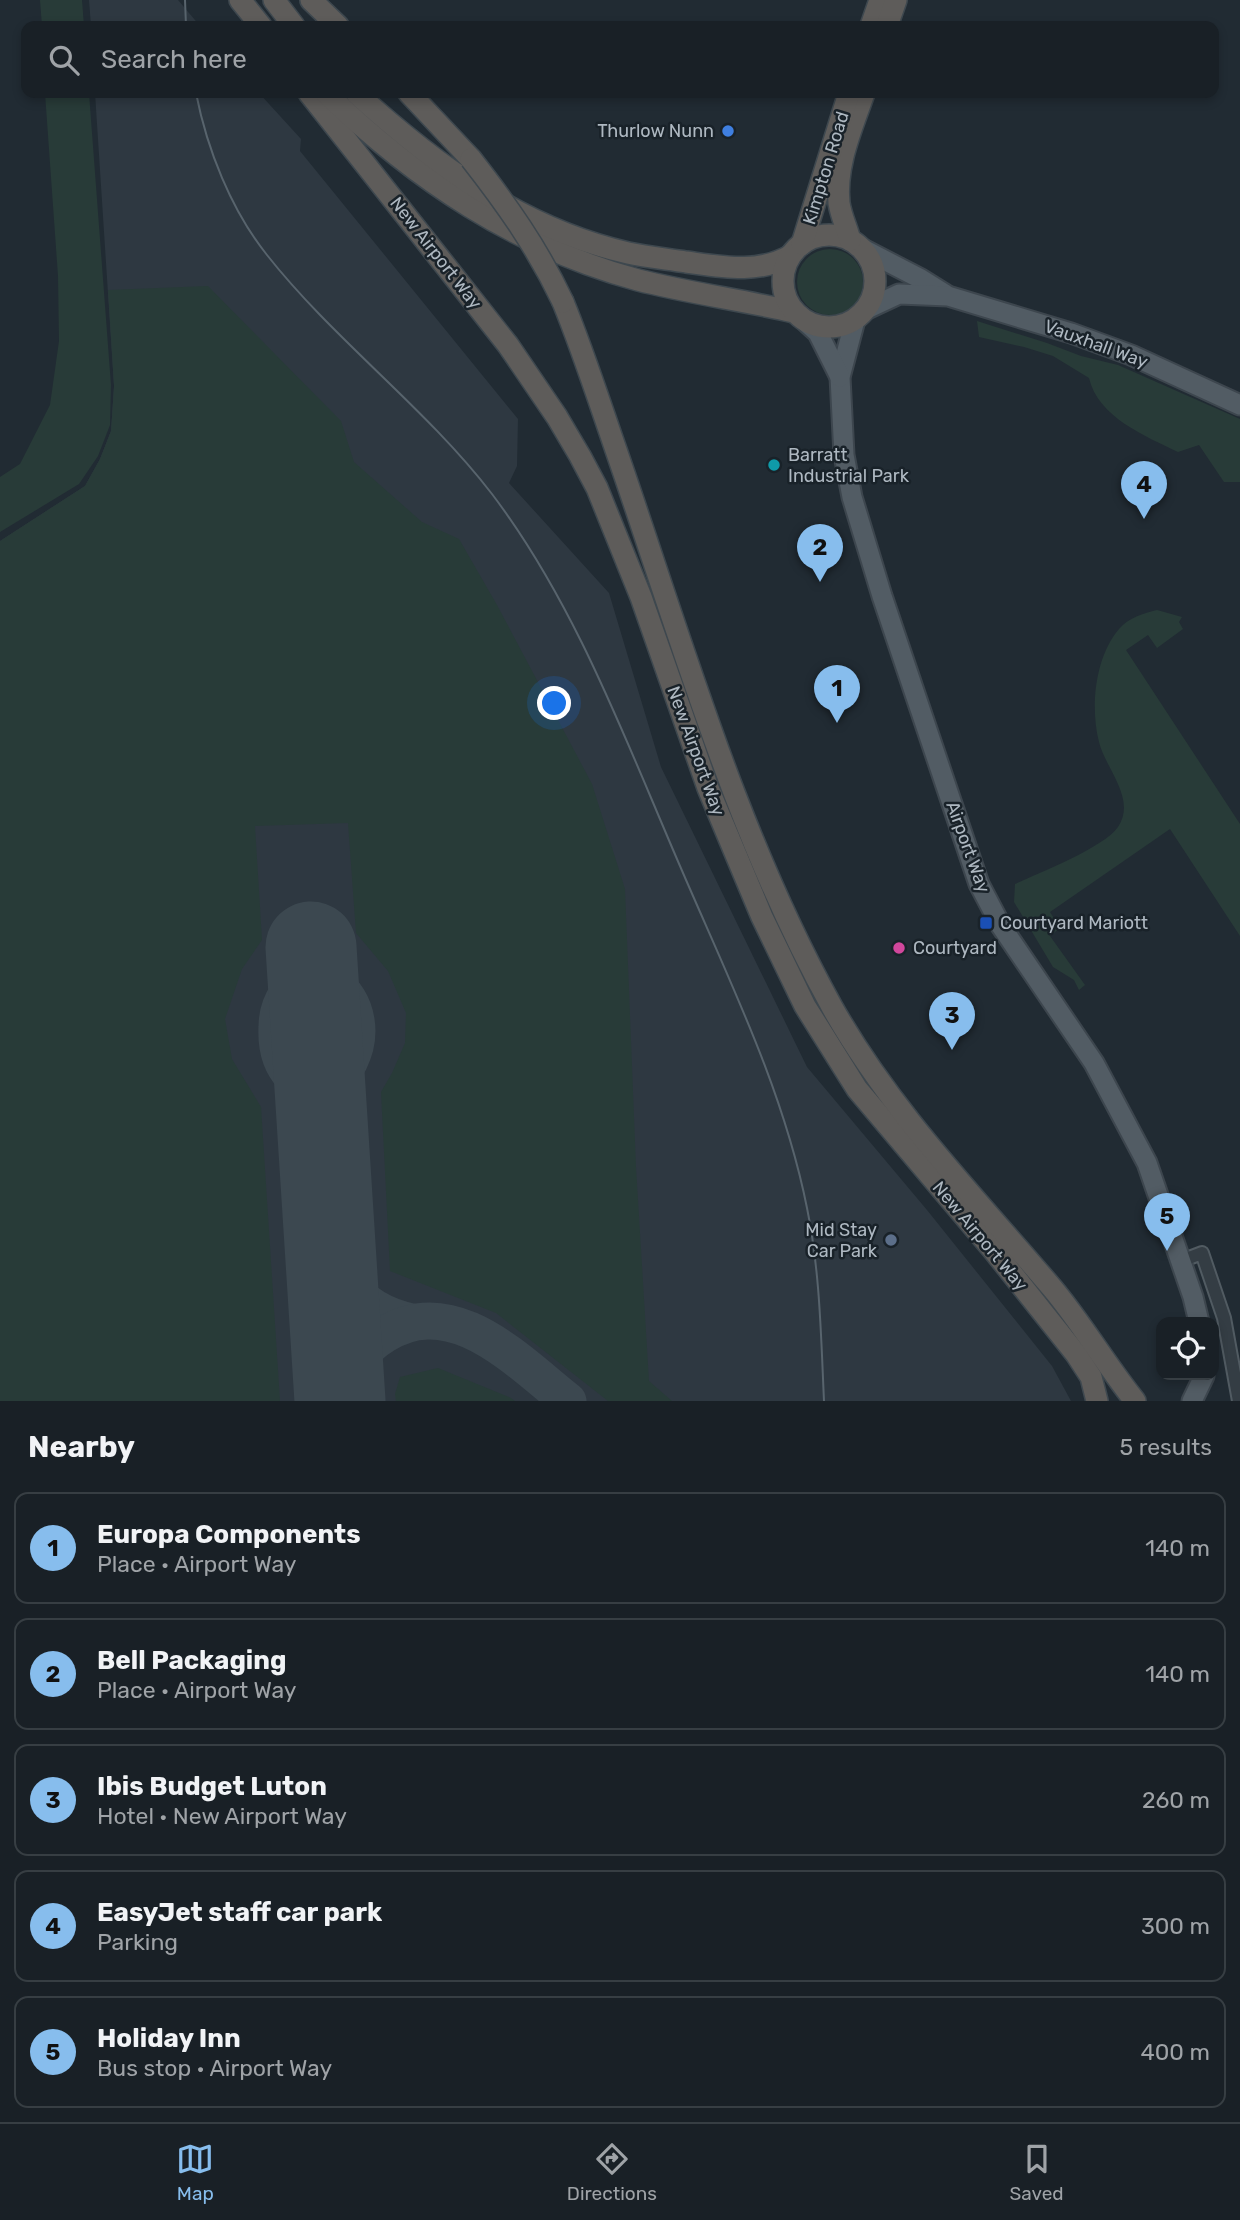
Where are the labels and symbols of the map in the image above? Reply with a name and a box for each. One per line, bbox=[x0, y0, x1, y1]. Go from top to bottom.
street label: Kimpton Road bbox=[798, 109, 854, 227]
place label: Thurlow Nunn bbox=[597, 120, 714, 142]
marker: Thurlow Nunn bbox=[720, 123, 736, 139]
street label: New Airport Way bbox=[385, 193, 487, 314]
street label: Vauxhall Way bbox=[1041, 315, 1151, 373]
place label: Barratt Industrial Park bbox=[788, 444, 910, 487]
marker: Barratt Industrial Park bbox=[766, 457, 782, 473]
pin: 4 bbox=[1121, 461, 1167, 519]
pin: 2 bbox=[797, 524, 843, 582]
pin: 1 bbox=[814, 665, 860, 723]
street label: New Airport Way bbox=[662, 683, 730, 819]
your location bbox=[537, 686, 571, 720]
street label: Airport Way bbox=[941, 798, 995, 896]
place label: Courtyard Mariott bbox=[1000, 912, 1148, 934]
marker: Courtyard Mariott bbox=[978, 915, 994, 931]
place label: Courtyard bbox=[913, 937, 997, 959]
marker: Courtyard bbox=[891, 940, 907, 956]
pin: 3 bbox=[929, 992, 975, 1050]
street label: New Airport Way bbox=[928, 1177, 1032, 1295]
pin: 5 bbox=[1144, 1193, 1190, 1251]
place label: Mid Stay Car Park bbox=[805, 1219, 878, 1262]
marker: Mid Stay Car Park bbox=[883, 1232, 899, 1248]

